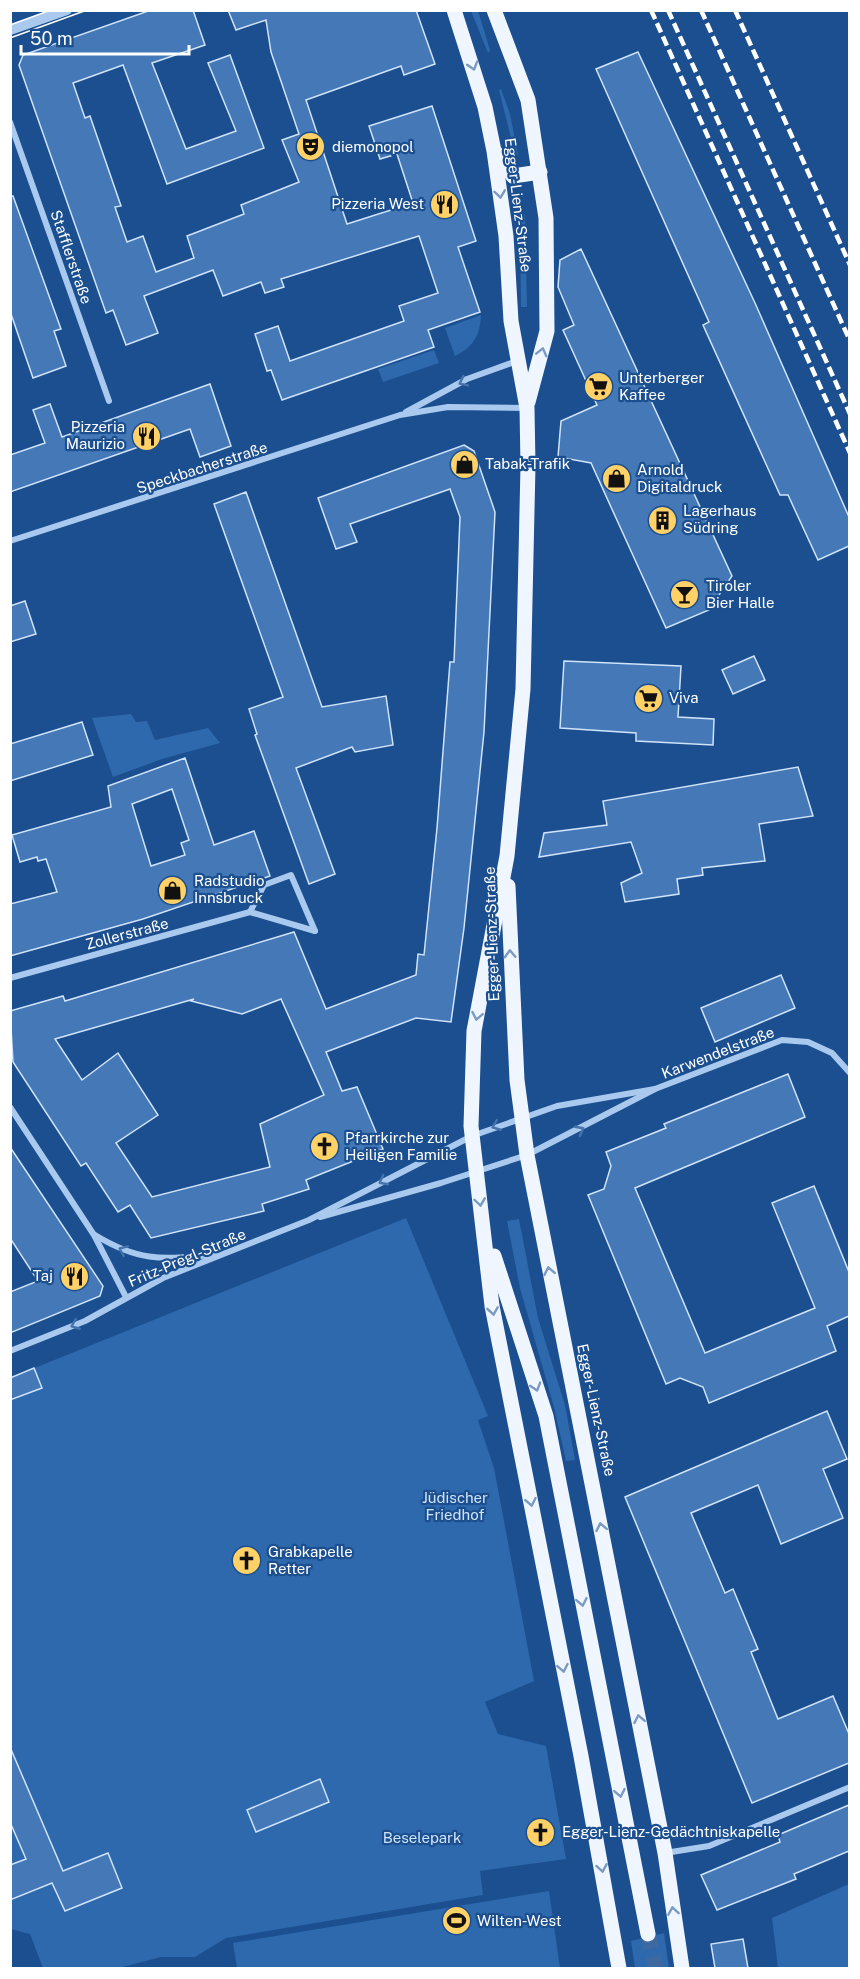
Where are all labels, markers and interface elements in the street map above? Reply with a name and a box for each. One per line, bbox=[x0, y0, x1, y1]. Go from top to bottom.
scale bar bbox=[21, 18, 189, 56]
text: 50 m bbox=[30, 28, 73, 49]
one-way arrow bbox=[466, 60, 478, 71]
theatre icon: diemonopol bbox=[295, 131, 327, 163]
street label: Egger-Lienz-Straße bbox=[502, 137, 535, 273]
place label: diemonopol bbox=[332, 138, 414, 155]
restaurant icon: Pizzeria West bbox=[429, 188, 461, 220]
one-way arrow bbox=[494, 189, 506, 198]
place label: Pizzeria West bbox=[331, 195, 424, 212]
street label: Stafflerstraße bbox=[47, 208, 95, 306]
one-way arrow bbox=[534, 347, 547, 357]
place label: Unterberger Kaffee bbox=[619, 369, 704, 403]
supermarket icon: Unterberger Kaffee bbox=[582, 371, 614, 403]
one-way arrow bbox=[459, 375, 470, 386]
place label: Pizzeria Maurizio bbox=[66, 418, 125, 452]
restaurant icon: Pizzeria Maurizio bbox=[130, 420, 162, 452]
street label: Speckbacherstraße bbox=[134, 438, 269, 497]
shop icon: Tabak-Trafik bbox=[448, 448, 480, 480]
place label: Tabak-Trafik bbox=[485, 455, 570, 472]
place label: Arnold Digitaldruck bbox=[637, 461, 722, 495]
shop icon: Arnold Digitaldruck bbox=[600, 463, 632, 495]
place label: Lagerhaus Südring bbox=[683, 502, 756, 536]
building icon: Lagerhaus Südring bbox=[646, 504, 678, 536]
place label: Tiroler Bier Halle bbox=[706, 577, 775, 611]
bar icon: Tiroler Bier Halle bbox=[669, 579, 701, 611]
supermarket icon: Viva bbox=[632, 682, 664, 714]
place label: Viva bbox=[669, 689, 698, 706]
street label: Egger-Lienz-Straße bbox=[481, 866, 502, 1002]
place label: Radstudio Innsbruck bbox=[194, 872, 264, 906]
shop icon: Radstudio Innsbruck bbox=[157, 874, 189, 906]
street label: Zollerstraße bbox=[84, 914, 170, 953]
one-way arrow bbox=[504, 949, 516, 958]
one-way arrow bbox=[471, 1011, 484, 1021]
street label: Karwendelstraße bbox=[659, 1023, 777, 1082]
one-way arrow bbox=[492, 1119, 502, 1132]
one-way arrow bbox=[573, 1126, 584, 1137]
place label: Pfarrkirche zur Heiligen Familie bbox=[345, 1129, 457, 1163]
church icon: Pfarrkirche zur Heiligen Familie bbox=[308, 1131, 340, 1163]
one-way arrow bbox=[378, 1174, 389, 1185]
one-way arrow bbox=[474, 1197, 486, 1207]
street label: Fritz-Pregl-Straße bbox=[125, 1225, 248, 1290]
one-way arrow bbox=[118, 1245, 129, 1257]
restaurant icon: Taj bbox=[58, 1260, 90, 1292]
place label: Taj bbox=[33, 1267, 53, 1284]
one-way arrow bbox=[543, 1267, 556, 1277]
one-way arrow bbox=[487, 1306, 499, 1315]
one-way arrow bbox=[70, 1318, 81, 1330]
street label: Egger-Lienz-Straße bbox=[574, 1342, 619, 1478]
one-way arrow bbox=[529, 1381, 541, 1392]
park label: Jüdischer Friedhof bbox=[422, 1489, 488, 1523]
one-way arrow bbox=[524, 1497, 537, 1507]
one-way arrow bbox=[595, 1523, 608, 1533]
place label: Grabkapelle Retter bbox=[268, 1543, 353, 1577]
church icon: Grabkapelle Retter bbox=[231, 1545, 263, 1577]
one-way arrow bbox=[575, 1597, 588, 1607]
one-way arrow bbox=[556, 1662, 569, 1672]
one-way arrow bbox=[633, 1714, 646, 1724]
one-way arrow bbox=[613, 1788, 626, 1798]
church icon: Egger-Lienz-Gedächtniskapelle bbox=[525, 1816, 557, 1848]
place label: Egger-Lienz-Gedächtniskapelle bbox=[562, 1823, 780, 1840]
park label: Beselepark bbox=[383, 1829, 461, 1846]
one-way arrow bbox=[595, 1863, 608, 1873]
sports icon: Wilten-West bbox=[440, 1905, 472, 1937]
one-way arrow bbox=[668, 1906, 680, 1915]
place label: Wilten-West bbox=[477, 1912, 562, 1929]

